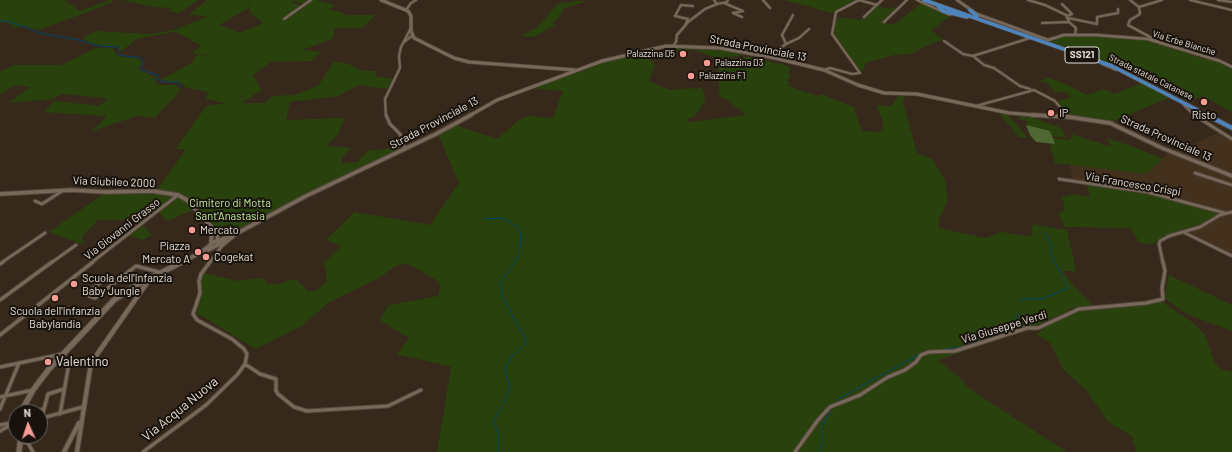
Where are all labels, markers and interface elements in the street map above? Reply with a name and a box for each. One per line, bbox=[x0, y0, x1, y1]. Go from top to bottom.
street label: Via Erbe Bianche bbox=[1151, 28, 1217, 58]
street label: Strada Provinciale 13 bbox=[709, 32, 807, 64]
road number: SS121 bbox=[1065, 47, 1099, 63]
place label: Palazzina D5 bbox=[627, 49, 675, 59]
marker: Palazzina D5 bbox=[678, 49, 688, 59]
street label: Strada statale Catanese bbox=[1107, 52, 1195, 102]
marker: Palazzina D3 bbox=[702, 58, 712, 68]
place label: Palazzina D3 bbox=[715, 58, 763, 68]
marker: Palazzina F1 bbox=[686, 71, 696, 81]
place label: Palazzina F1 bbox=[699, 71, 745, 81]
street label: Strada Provinciale 13 bbox=[388, 94, 480, 152]
marker: Risto bbox=[1199, 97, 1209, 107]
place label: IP bbox=[1059, 106, 1068, 120]
marker: IP bbox=[1046, 108, 1056, 118]
place label: Risto bbox=[1192, 108, 1216, 122]
street label: Strada Provinciale 13 bbox=[1118, 112, 1214, 164]
street label: Via Francesco Crispi bbox=[1084, 169, 1182, 199]
street label: Via Giubileo 2000 bbox=[73, 174, 155, 190]
street label: Via Giovanni Grasso bbox=[81, 195, 163, 263]
park label: Cimitero di Motta Sant'Anastasia bbox=[189, 196, 271, 222]
place label: Mercato bbox=[200, 223, 239, 237]
marker: Mercato bbox=[187, 225, 197, 235]
place label: Piazza Mercato A bbox=[142, 239, 190, 265]
marker: Piazza Mercato A bbox=[193, 247, 203, 257]
place label: Cogekat bbox=[214, 250, 253, 264]
marker: Cogekat bbox=[201, 252, 211, 262]
place label: Scuola dell'infanzia Baby Jungle bbox=[82, 271, 172, 297]
marker: Scuola dell'infanzia Baby Jungle bbox=[69, 279, 79, 289]
marker: Scuola dell'infanzia Babylandia bbox=[50, 293, 60, 303]
place label: Scuola dell'infanzia Babylandia bbox=[10, 304, 100, 330]
street label: Via Giuseppe Verdi bbox=[960, 308, 1048, 346]
place label: Valentino bbox=[56, 354, 109, 370]
marker: Valentino bbox=[43, 357, 53, 367]
street label: Via Acqua Nuova bbox=[139, 374, 221, 444]
north arrow bbox=[8, 404, 48, 444]
text: N bbox=[23, 406, 31, 419]

